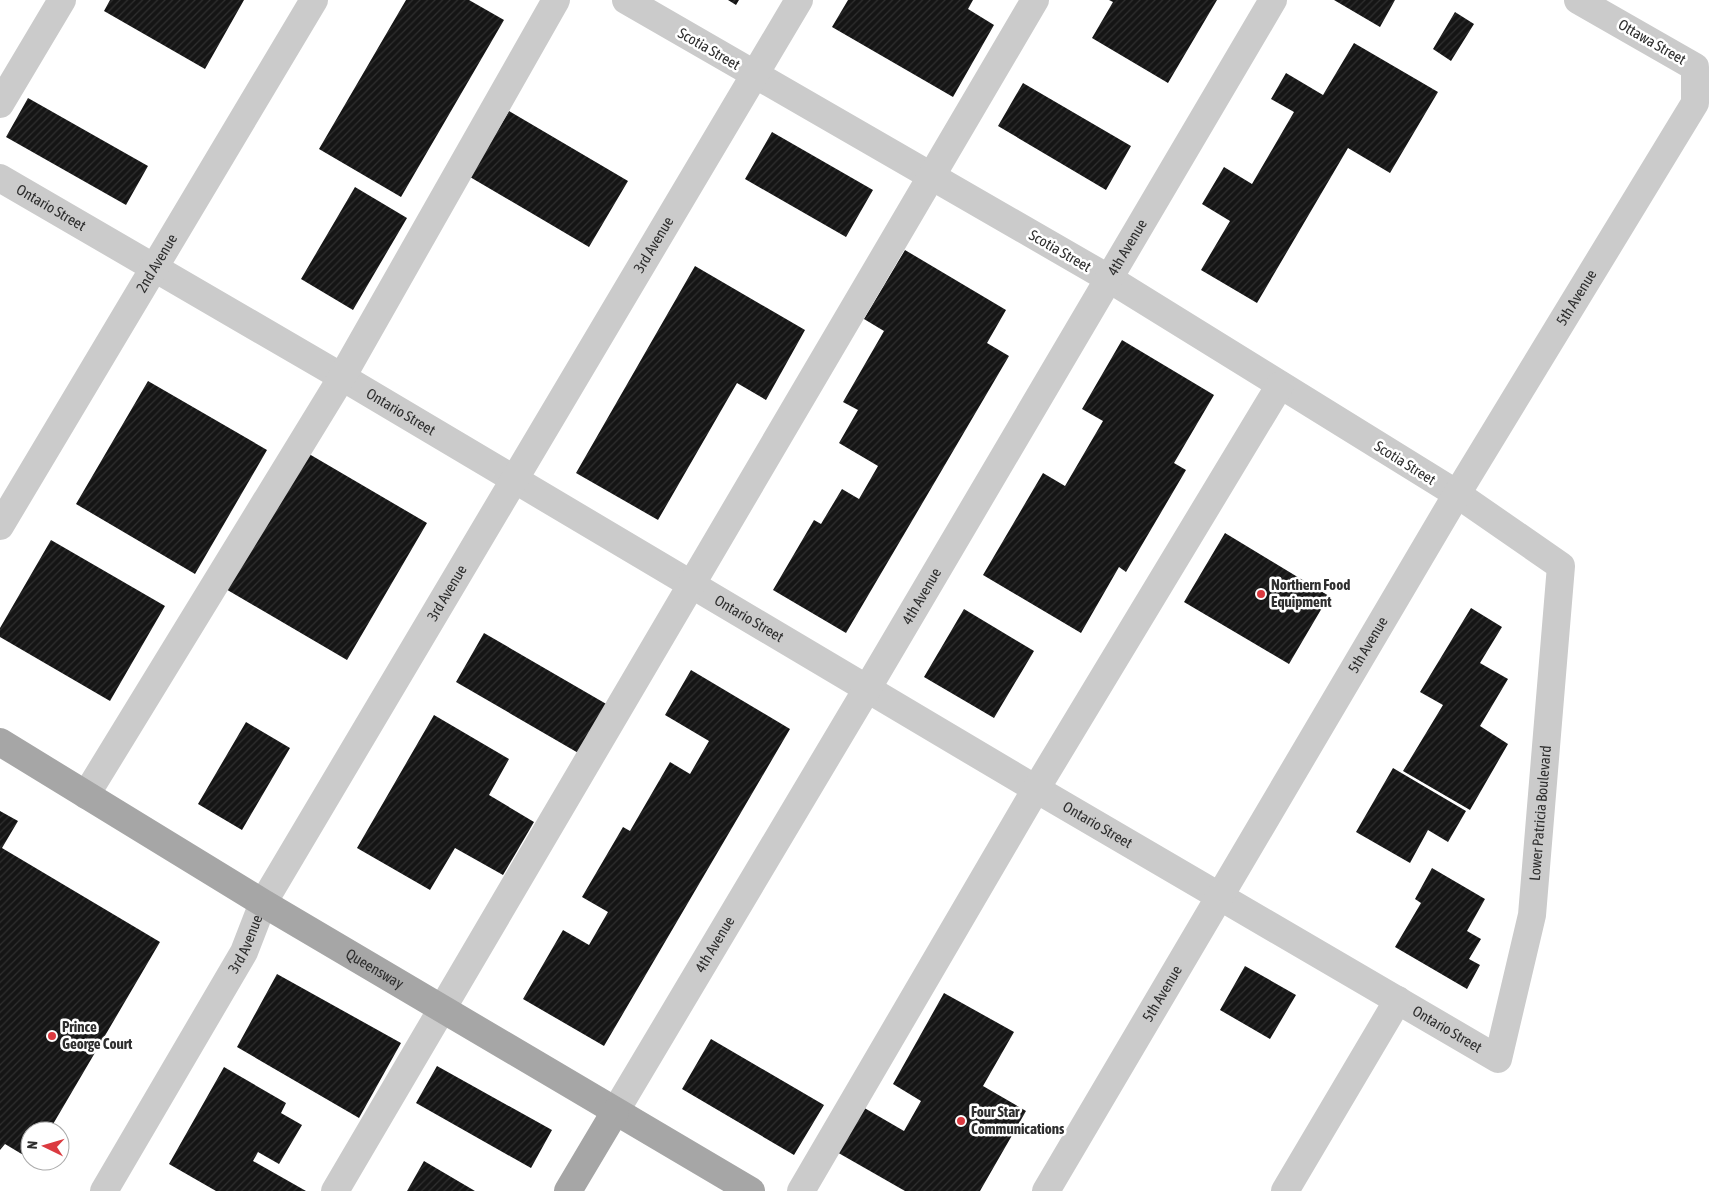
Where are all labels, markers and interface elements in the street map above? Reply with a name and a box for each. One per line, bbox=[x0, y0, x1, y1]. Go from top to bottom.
street label: Ottawa Street bbox=[1615, 15, 1689, 68]
street label: Scotia Street bbox=[675, 24, 743, 73]
street label: Ontario Street bbox=[14, 180, 89, 234]
street label: 3rd Avenue bbox=[630, 213, 677, 276]
street label: 4th Avenue bbox=[1104, 216, 1150, 278]
street label: Scotia Street bbox=[1026, 226, 1094, 275]
street label: 2nd Avenue bbox=[132, 231, 180, 295]
street label: 5th Avenue bbox=[1553, 266, 1600, 328]
street label: Ontario Street bbox=[363, 384, 439, 438]
street label: Scotia Street bbox=[1372, 437, 1439, 488]
street label: 3rd Avenue bbox=[423, 562, 470, 624]
street label: 4th Avenue bbox=[898, 565, 944, 627]
place label: Northern Food Equipment bbox=[1271, 576, 1350, 610]
marker: Northern Food Equipment bbox=[1255, 588, 1267, 600]
street label: Ontario Street bbox=[712, 591, 787, 645]
street label: 5th Avenue bbox=[1344, 613, 1391, 676]
street label: Lower Patricia Boulevard bbox=[1526, 745, 1554, 881]
street label: Ontario Street bbox=[1060, 798, 1135, 851]
street label: 3rd Avenue bbox=[225, 912, 266, 976]
street label: 4th Avenue bbox=[691, 913, 738, 975]
street label: Queensway bbox=[343, 945, 407, 992]
street label: 5th Avenue bbox=[1139, 962, 1185, 1025]
street label: Ontario Street bbox=[1410, 1002, 1485, 1056]
place label: Prince George Court bbox=[62, 1018, 133, 1052]
marker: Prince George Court bbox=[46, 1030, 58, 1042]
place label: Four Star Communications bbox=[971, 1103, 1065, 1137]
marker: Four Star Communications bbox=[955, 1115, 967, 1127]
north arrow bbox=[20, 1121, 70, 1171]
text: N bbox=[24, 1140, 40, 1150]

